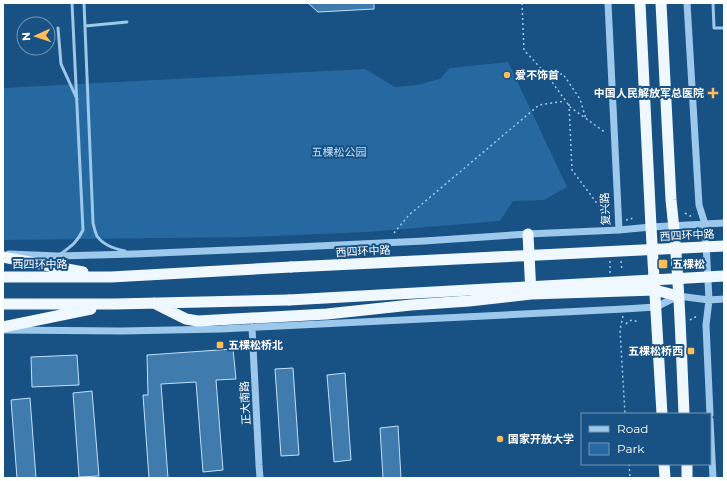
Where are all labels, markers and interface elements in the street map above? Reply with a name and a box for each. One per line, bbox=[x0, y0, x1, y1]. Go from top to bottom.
north arrow bbox=[16, 16, 56, 56]
text: N bbox=[19, 32, 33, 41]
place label: 爱不饰首 bbox=[515, 68, 559, 82]
marker: 爱不饰首 bbox=[502, 70, 512, 80]
place label: 中国人民解放军总医院 bbox=[594, 86, 704, 100]
marker: 中国人民解放军总医院 bbox=[707, 87, 719, 99]
park label: 五棵松公园 bbox=[312, 145, 367, 159]
street label: 复兴路 bbox=[597, 192, 613, 226]
street label: 西四环中路 bbox=[659, 227, 715, 243]
street label: 西四环中路 bbox=[335, 243, 391, 259]
street label: 西四环中路 bbox=[13, 257, 68, 271]
place label: 五棵松 bbox=[672, 257, 705, 271]
marker: 五棵松 bbox=[657, 258, 669, 270]
place label: 五棵松桥北 bbox=[228, 338, 283, 352]
marker: 五棵松桥北 bbox=[215, 340, 225, 350]
place label: 五棵松桥西 bbox=[628, 344, 683, 358]
marker: 五棵松桥西 bbox=[686, 346, 696, 356]
street label: 正大南路 bbox=[237, 381, 253, 425]
legend bbox=[581, 413, 711, 465]
text: Road bbox=[617, 421, 648, 436]
place label: 国家开放大学 bbox=[508, 432, 574, 446]
marker: 国家开放大学 bbox=[495, 434, 505, 444]
text: Park bbox=[617, 441, 645, 456]

